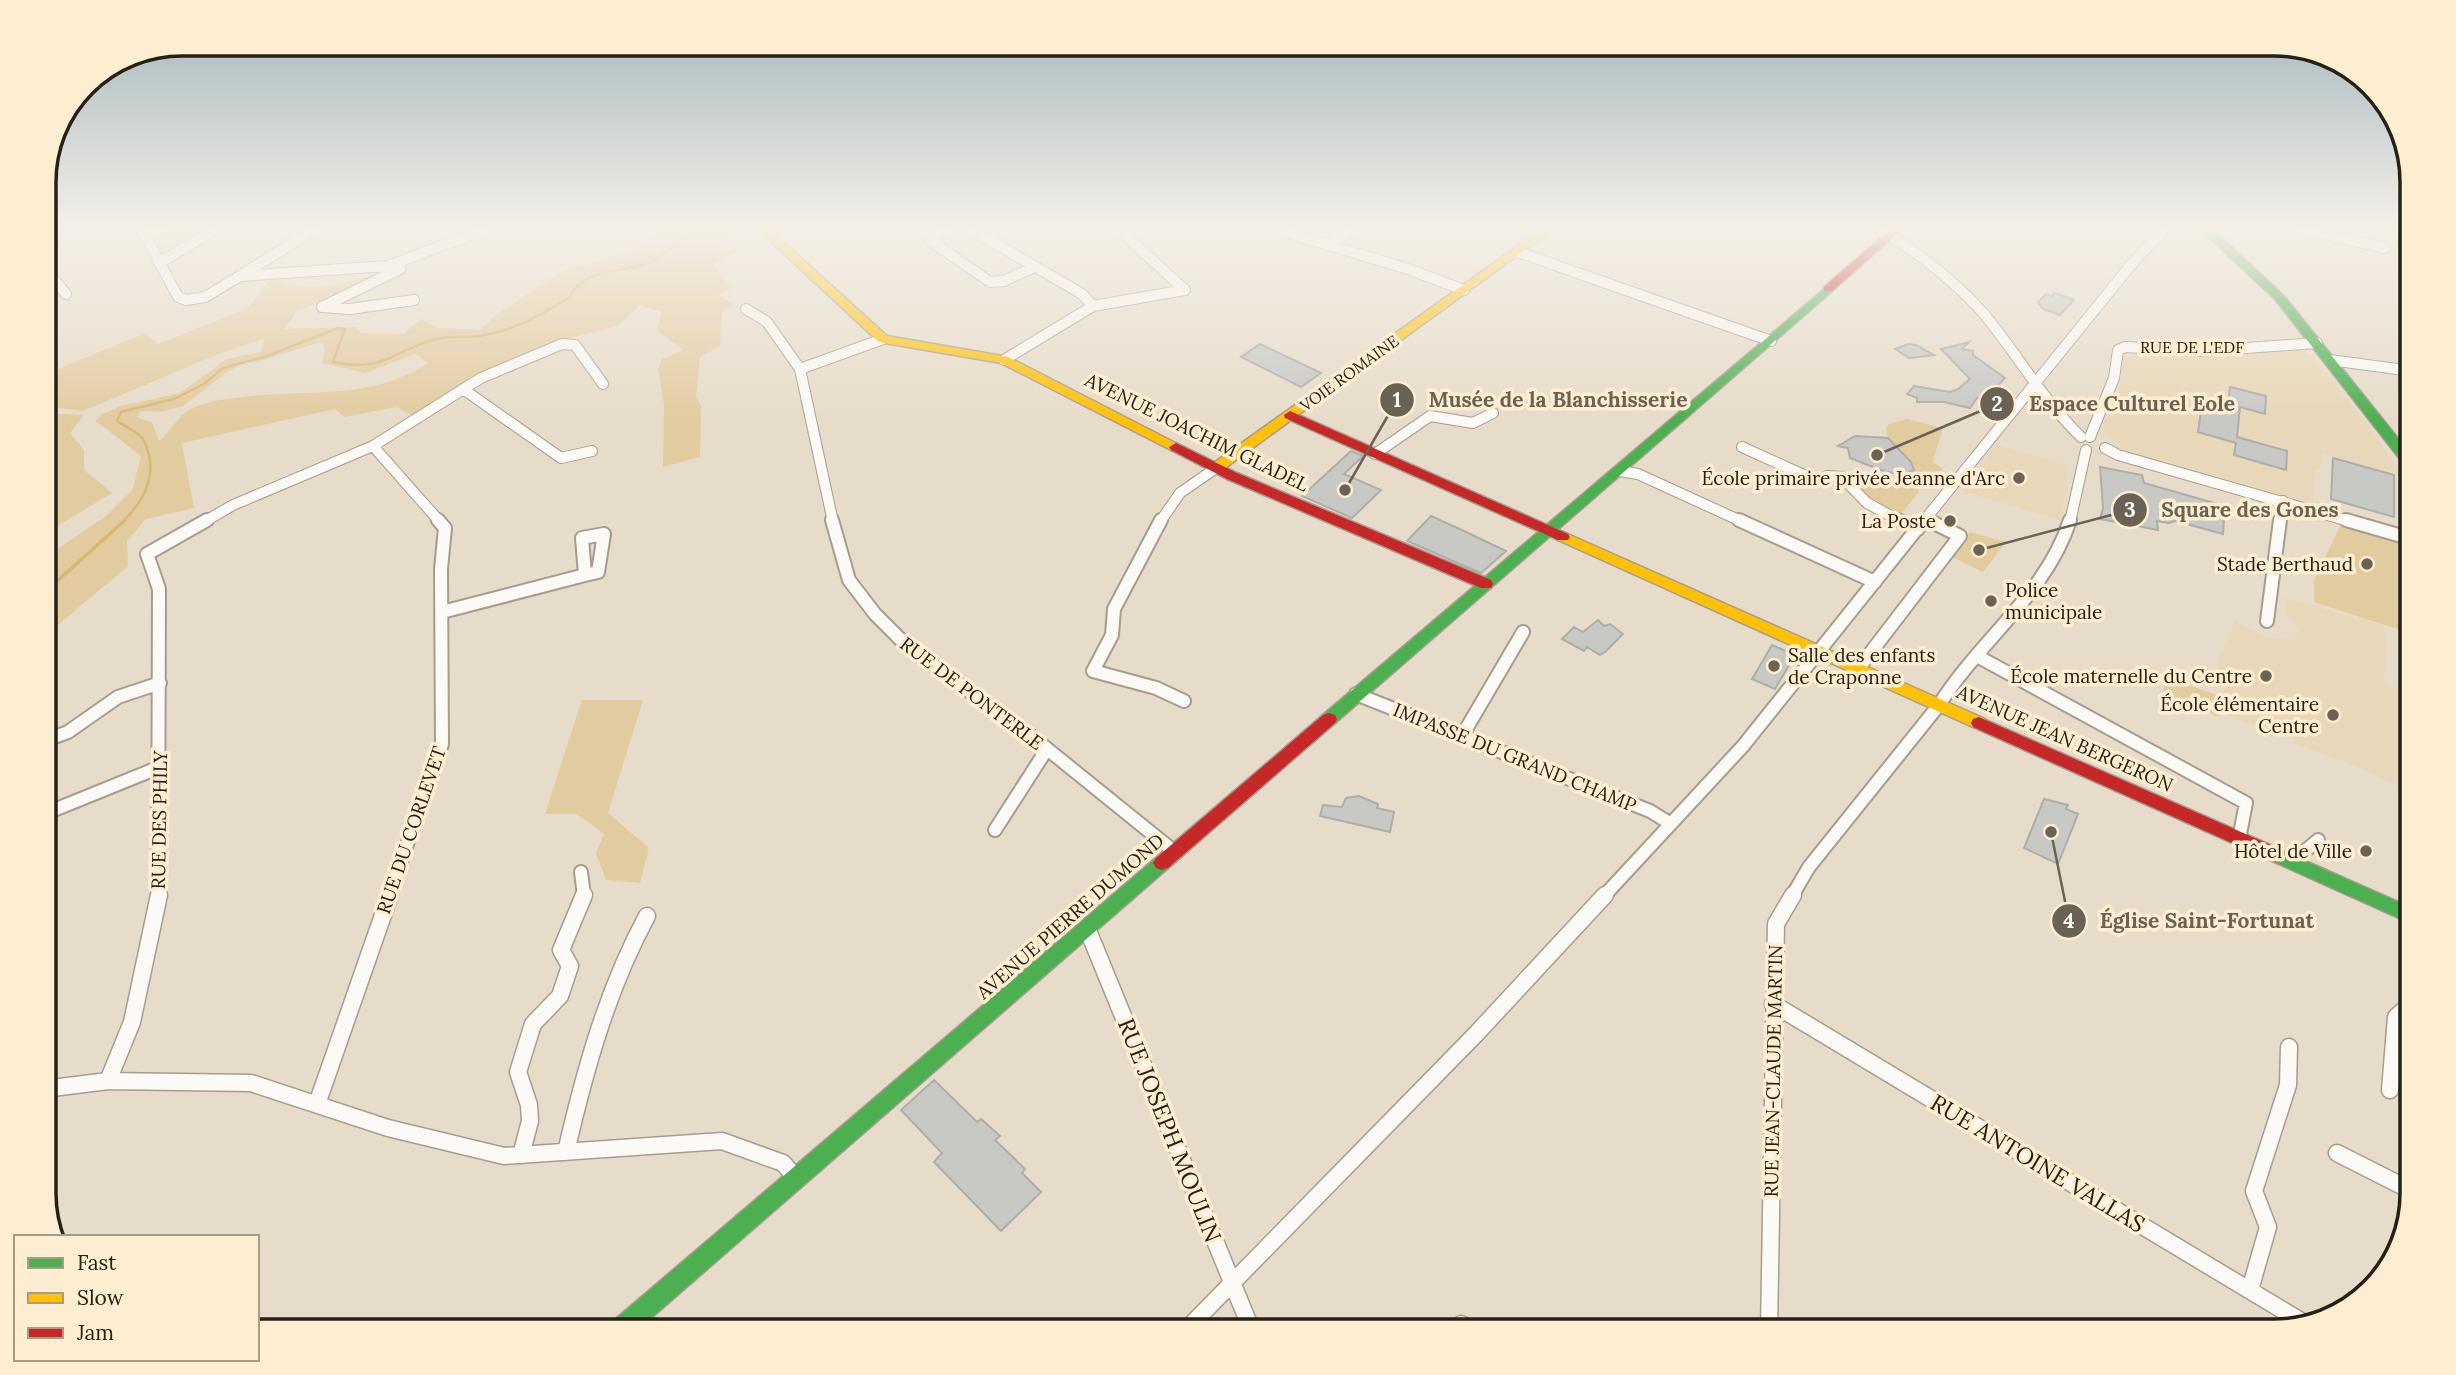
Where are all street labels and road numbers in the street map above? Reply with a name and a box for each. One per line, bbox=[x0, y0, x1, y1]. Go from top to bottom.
street label: VOIE ROMAINE bbox=[1295, 330, 1402, 416]
street label: RUE DE L'EDF bbox=[2140, 337, 2244, 357]
street label: AVENUE JOACHIM GLADEL bbox=[1080, 367, 1313, 497]
street label: RUE DE PONTERLE bbox=[896, 631, 1048, 755]
street label: AVENUE JEAN BERGERON bbox=[1952, 679, 2177, 797]
street label: IMPASSE DU GRAND CHAMP bbox=[1390, 697, 1641, 817]
street label: RUE DU CORLEVET bbox=[371, 743, 451, 917]
street label: RUE DES PHILY bbox=[146, 750, 172, 890]
street label: AVENUE PIERRE DUMOND bbox=[971, 828, 1169, 1005]
street label: RUE JEAN-CLAUDE MARTIN bbox=[1759, 944, 1787, 1198]
street label: RUE JOSEPH MOULIN bbox=[1112, 1014, 1228, 1246]
street label: RUE ANTOINE VALLAS bbox=[1925, 1087, 2151, 1239]

